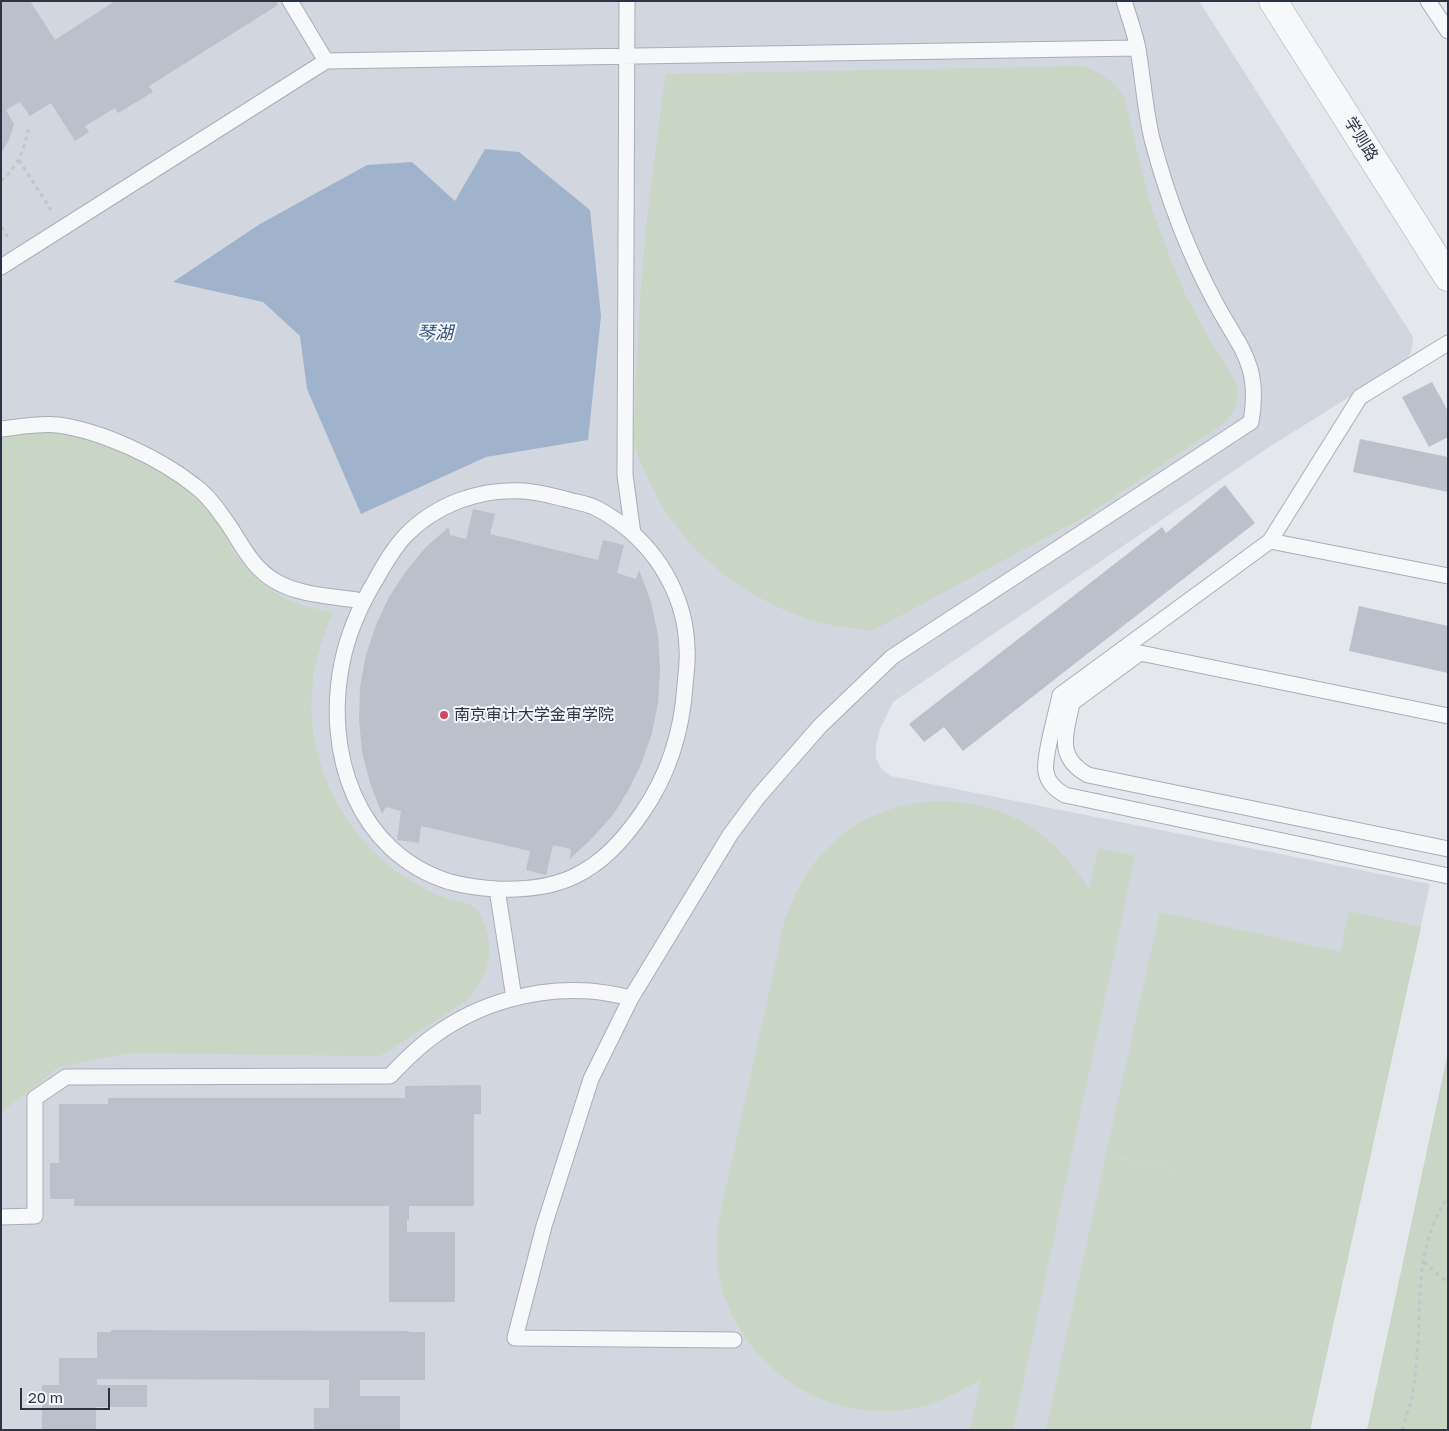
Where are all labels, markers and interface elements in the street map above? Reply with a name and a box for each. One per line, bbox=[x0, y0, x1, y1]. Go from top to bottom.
street label: 学则路 bbox=[1340, 114, 1382, 164]
water label: 琴湖 bbox=[417, 322, 453, 344]
place label: 南京审计大学金审学院 bbox=[454, 705, 614, 725]
marker: 南京审计大学金审学院 bbox=[438, 709, 450, 721]
scale bar bbox=[22, 1378, 112, 1410]
text: 20 m bbox=[28, 1388, 63, 1406]

